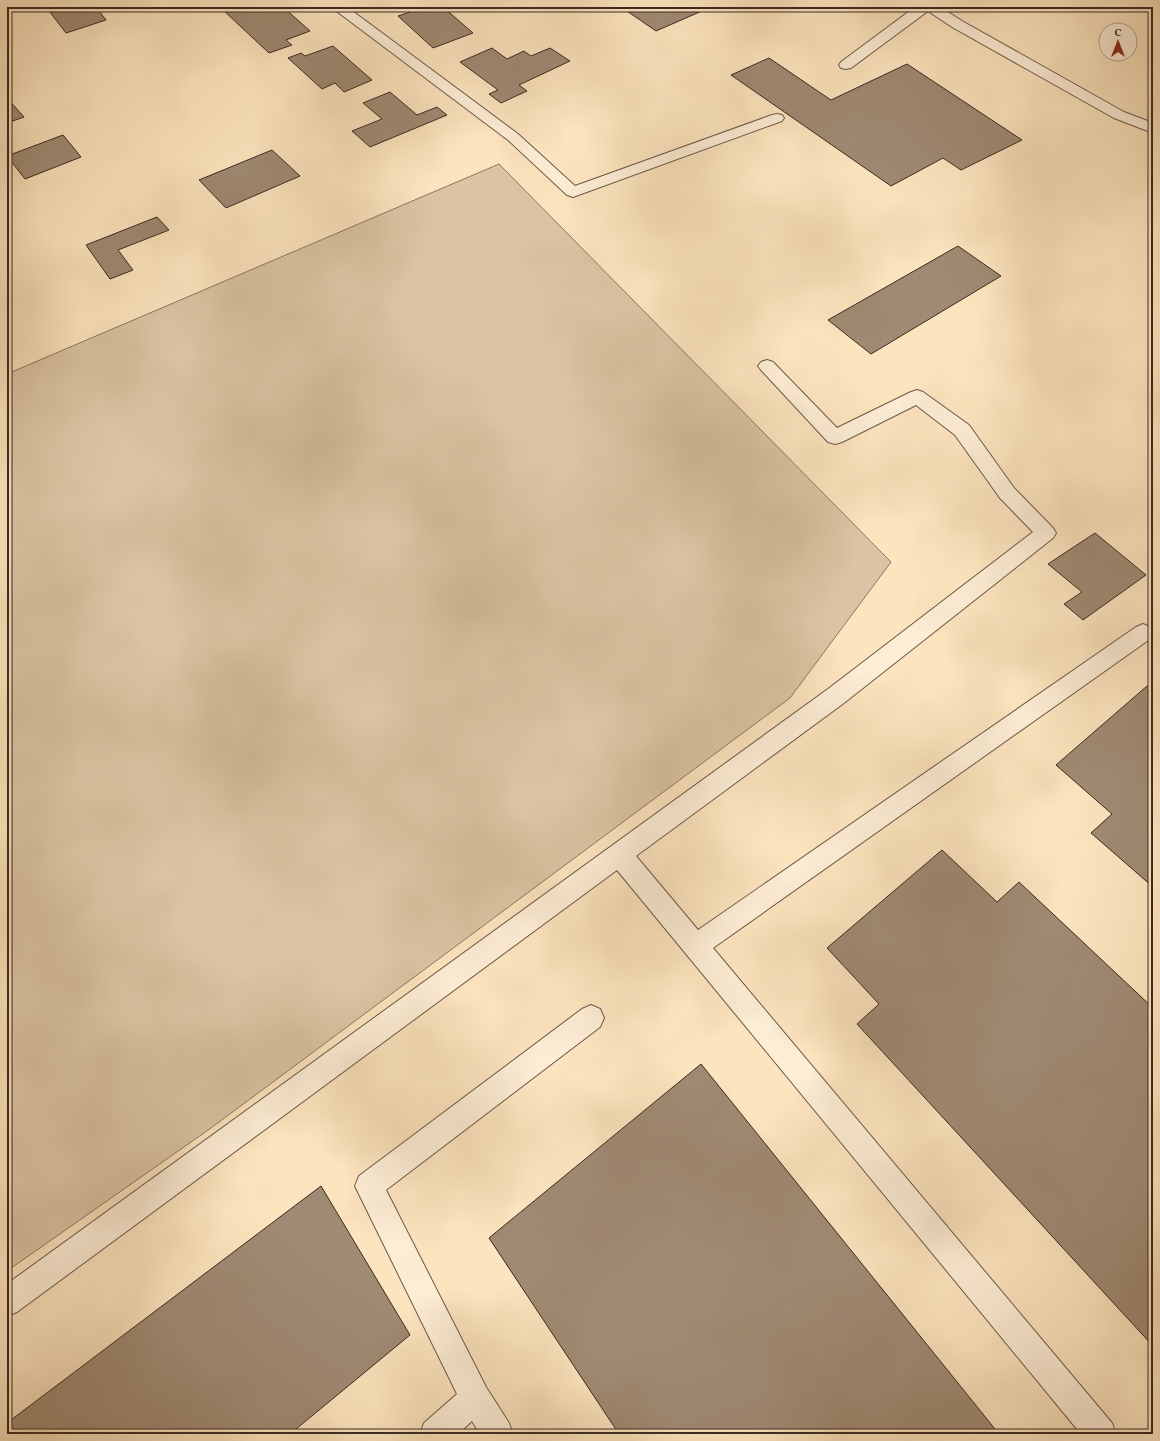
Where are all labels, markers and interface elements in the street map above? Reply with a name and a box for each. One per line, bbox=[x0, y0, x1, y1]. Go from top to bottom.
north arrow bbox=[1098, 22, 1138, 62]
text: С bbox=[1114, 26, 1122, 41]

